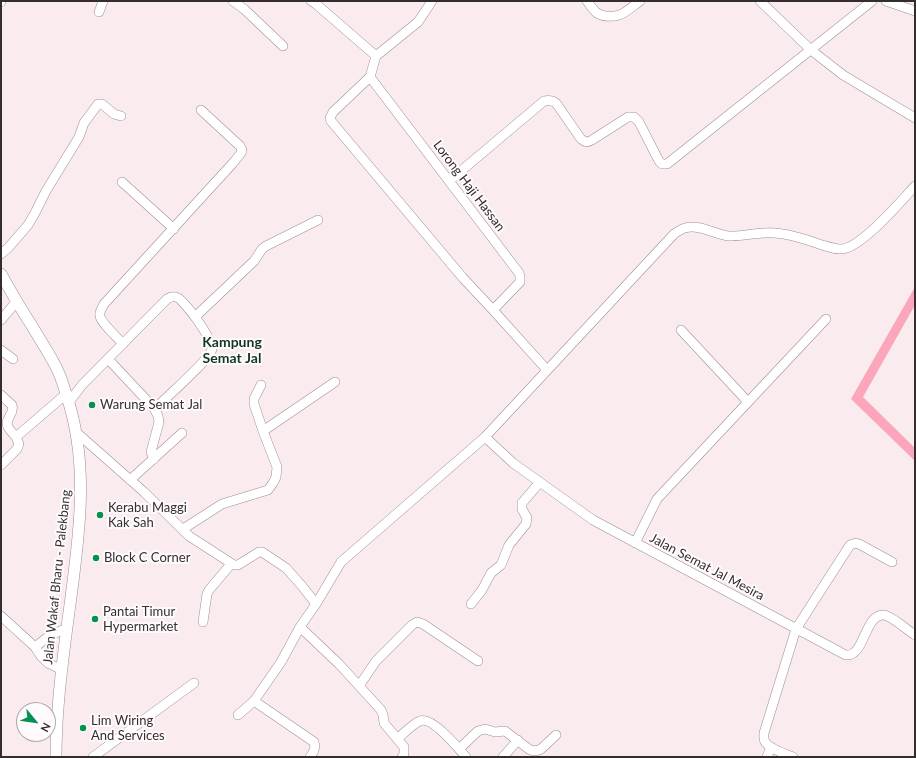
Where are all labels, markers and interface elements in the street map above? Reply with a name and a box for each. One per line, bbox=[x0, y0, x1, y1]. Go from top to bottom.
street label: Lorong Haji Hassan bbox=[430, 138, 508, 234]
district label: Kampung Semat Jal bbox=[202, 334, 262, 366]
place label: Warung Semat Jal bbox=[100, 397, 202, 413]
marker: Warung Semat Jal bbox=[87, 400, 97, 410]
street label: Jalan Wakaf Bharu - Palekbang bbox=[40, 489, 74, 665]
place label: Kerabu Maggi Kak Sah bbox=[108, 500, 187, 531]
marker: Kerabu Maggi Kak Sah bbox=[95, 510, 105, 520]
street label: Jalan Semat Jal Mesira bbox=[647, 530, 767, 604]
place label: Block C Corner bbox=[104, 550, 190, 566]
marker: Block C Corner bbox=[91, 553, 101, 563]
place label: Pantai Timur Hypermarket bbox=[103, 604, 178, 635]
marker: Pantai Timur Hypermarket bbox=[90, 614, 100, 624]
north arrow bbox=[16, 702, 56, 742]
place label: Lim Wiring And Services bbox=[91, 713, 165, 744]
text: N bbox=[38, 721, 54, 734]
marker: Lim Wiring And Services bbox=[78, 723, 88, 733]

